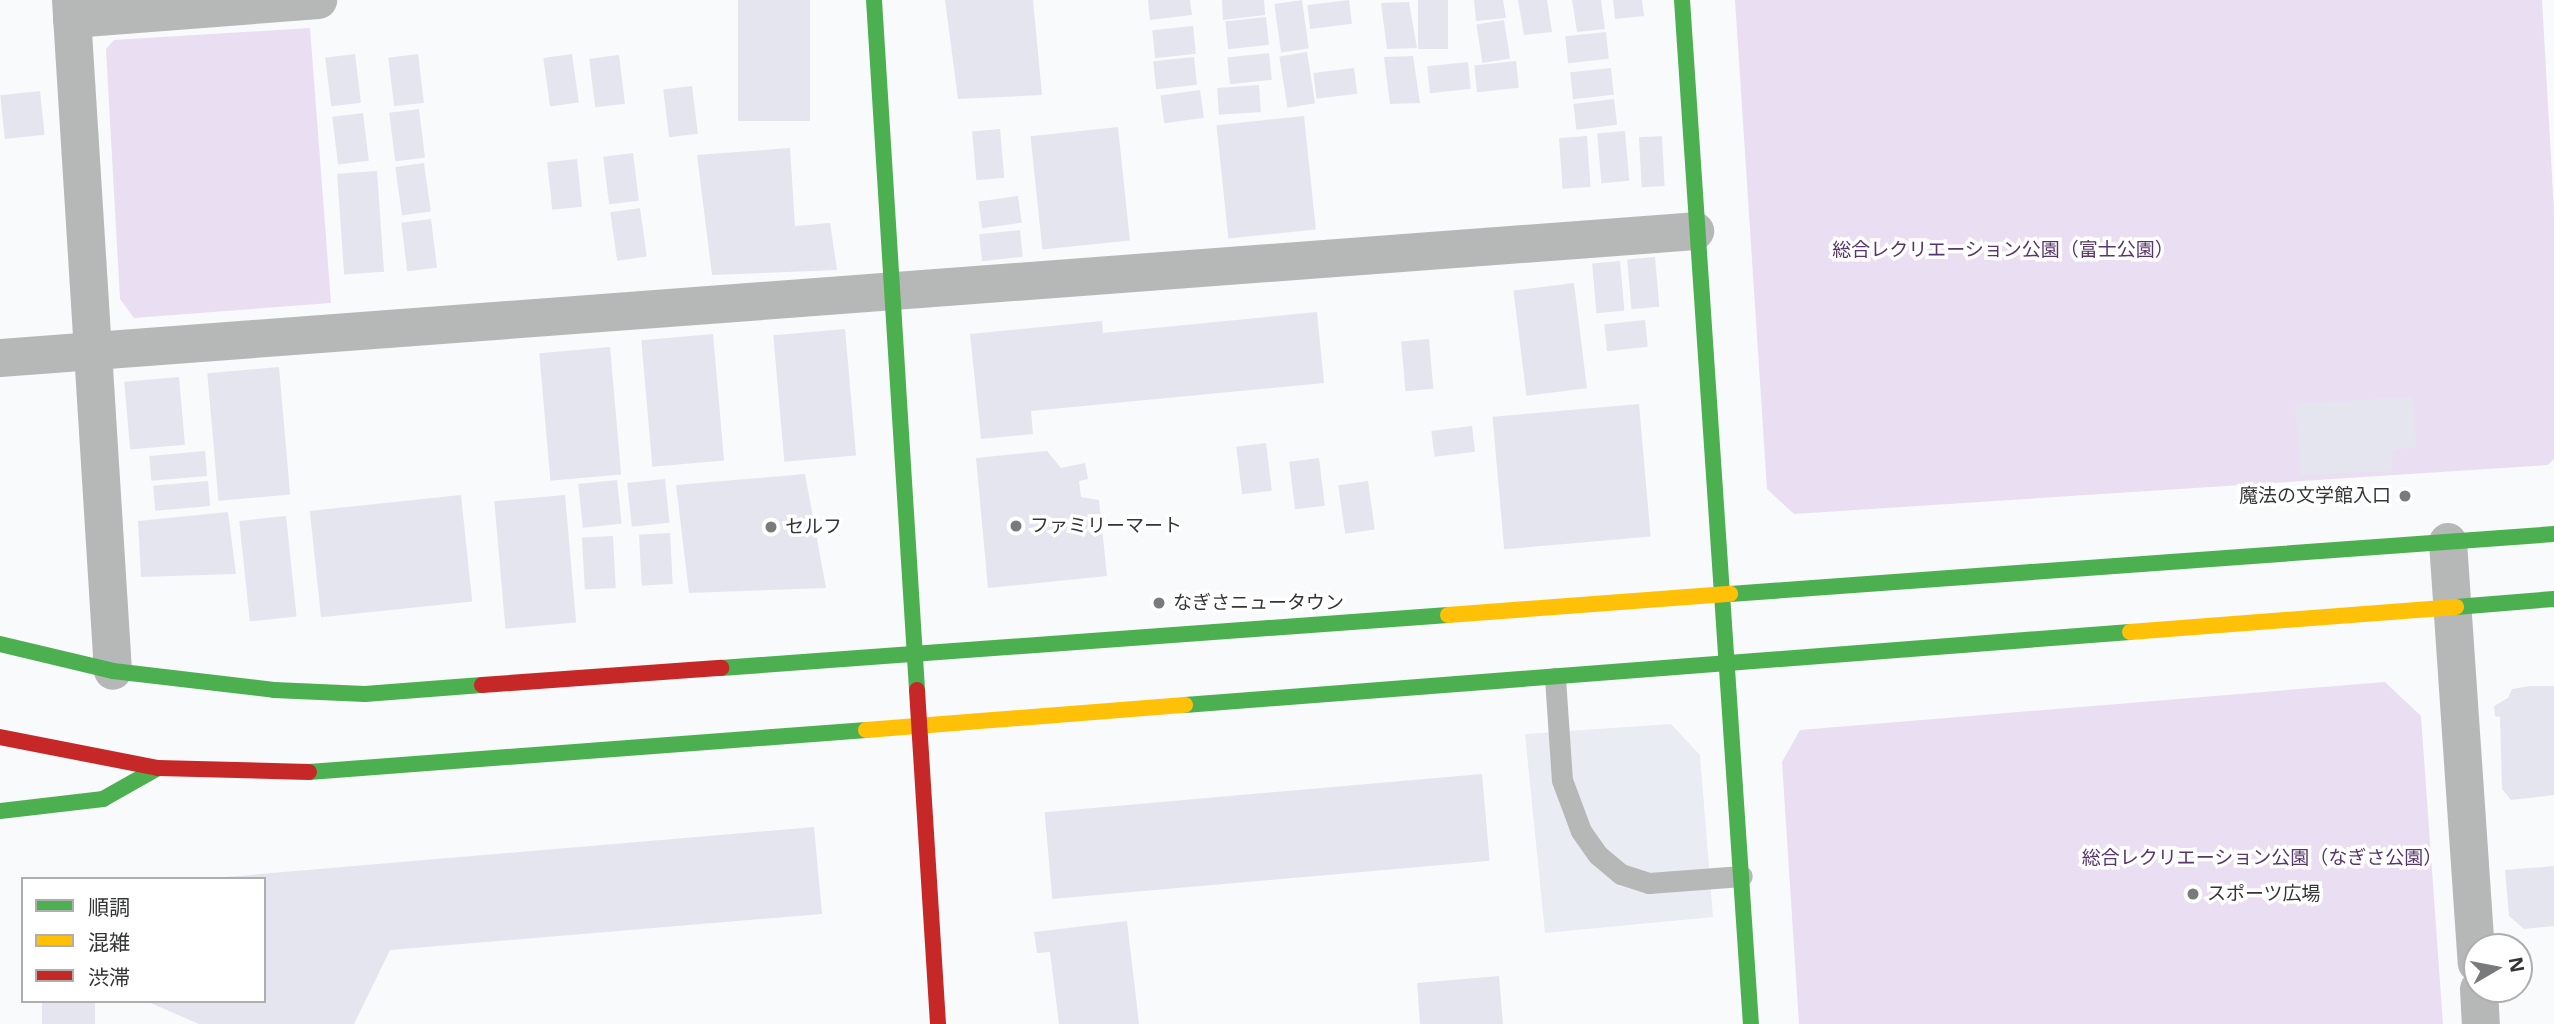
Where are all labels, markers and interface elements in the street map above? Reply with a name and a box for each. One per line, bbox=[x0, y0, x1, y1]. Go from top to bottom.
park label: 総合レクリエーション公園（富士公園） bbox=[1832, 239, 2174, 261]
place label: 魔法の文学館入口 bbox=[2239, 485, 2391, 507]
marker: 魔法の文学館入口 bbox=[2397, 488, 2413, 504]
place label: ファミリーマート bbox=[1030, 515, 1182, 537]
place label: セルフ bbox=[785, 516, 842, 538]
marker: ファミリーマート bbox=[1008, 518, 1024, 534]
marker: セルフ bbox=[763, 519, 779, 535]
place label: なぎさニュータウン bbox=[1173, 592, 1344, 614]
marker: なぎさニュータウン bbox=[1151, 595, 1167, 611]
park label: 総合レクリエーション公園（なぎさ公園） bbox=[2082, 847, 2442, 869]
legend bbox=[21, 877, 266, 1003]
place label: スポーツ広場 bbox=[2207, 883, 2321, 905]
marker: スポーツ広場 bbox=[2185, 886, 2201, 902]
text: 順調 bbox=[88, 893, 130, 921]
text: 混雑 bbox=[88, 928, 130, 956]
north arrow bbox=[2463, 933, 2533, 1003]
text: N bbox=[2503, 955, 2531, 975]
text: 渋滞 bbox=[88, 963, 130, 991]

